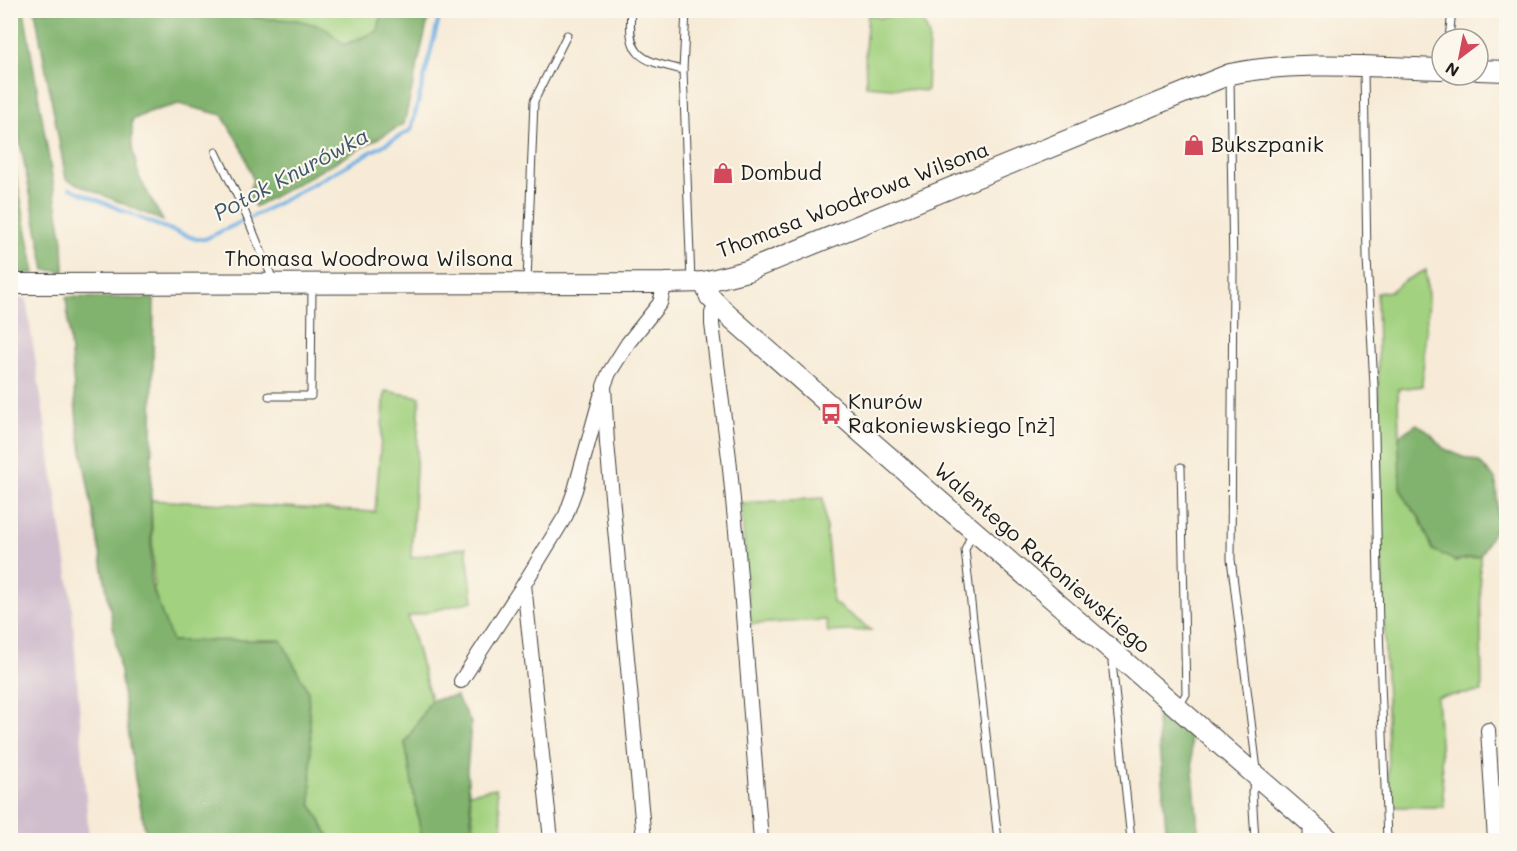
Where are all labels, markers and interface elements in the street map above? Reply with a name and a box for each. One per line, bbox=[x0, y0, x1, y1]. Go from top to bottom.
north arrow bbox=[1430, 27, 1490, 87]
text: N bbox=[1441, 58, 1463, 82]
water label: Potok Knurówka bbox=[208, 120, 374, 227]
place label: Bukszpanik bbox=[1211, 130, 1324, 157]
shop icon: Bukszpanik bbox=[1182, 133, 1206, 157]
street label: Thomasa Woodrowa Wilsona bbox=[713, 134, 992, 263]
place label: Dombud bbox=[740, 158, 822, 185]
shop icon: Dombud bbox=[711, 161, 735, 185]
street label: Thomasa Woodrowa Wilsona bbox=[224, 244, 514, 271]
place label: Knurów Rakoniewskiego [nż] bbox=[848, 387, 1055, 438]
bus stop icon: Knurów Rakoniewskiego [nż] bbox=[819, 402, 843, 426]
street label: Walentego Rakoniewskiego bbox=[929, 456, 1157, 658]

